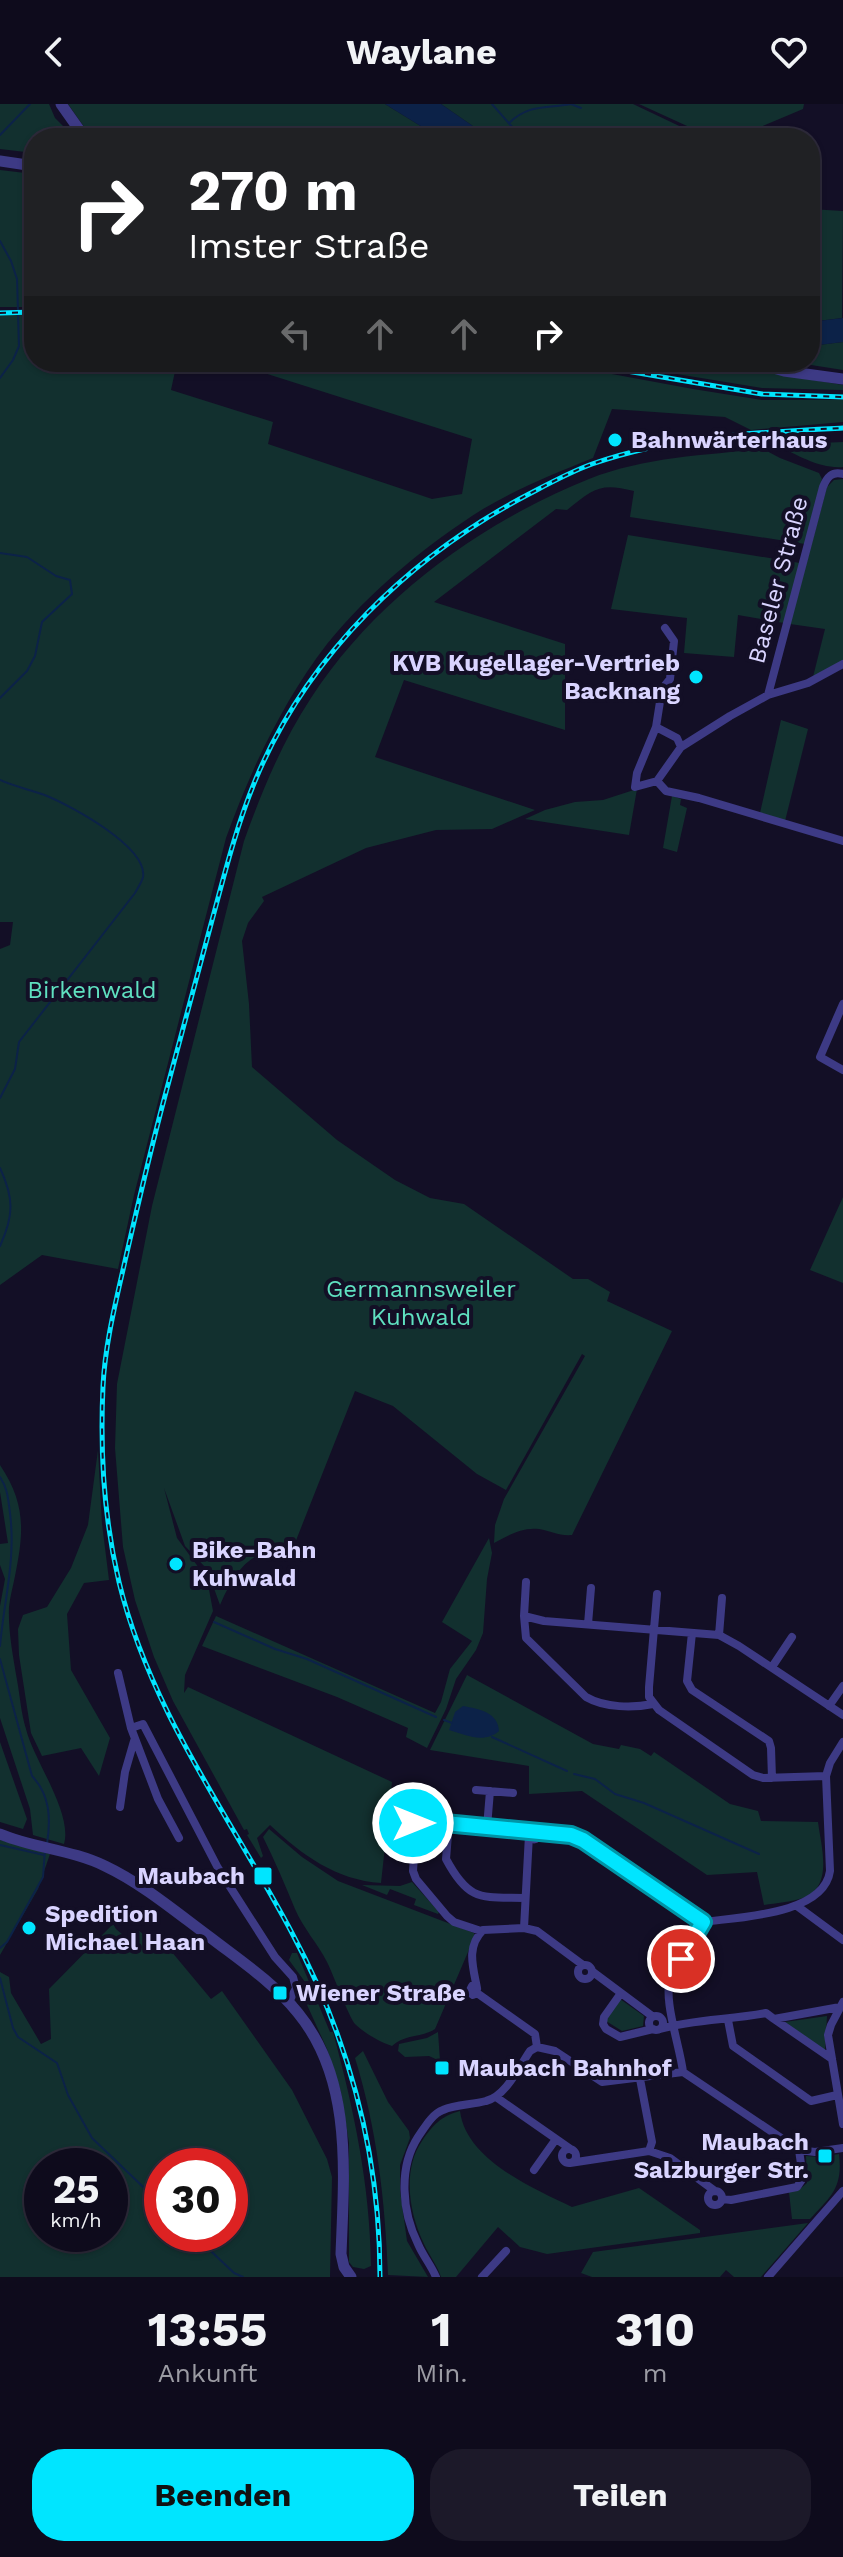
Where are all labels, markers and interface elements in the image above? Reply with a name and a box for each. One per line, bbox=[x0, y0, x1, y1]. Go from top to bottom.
icon: back bbox=[32, 30, 76, 74]
icon: heart bbox=[767, 30, 811, 74]
text: Waylane bbox=[346, 31, 497, 73]
text: 270 m bbox=[188, 158, 358, 224]
icon: right bbox=[56, 160, 160, 264]
text: Imster Straße bbox=[188, 225, 429, 267]
icon: left bbox=[274, 312, 318, 356]
icon: ahead bbox=[358, 312, 402, 356]
icon: ahead bbox=[442, 312, 486, 356]
icon: right bbox=[526, 312, 570, 356]
place label: Bahnwärterhaus bbox=[631, 426, 828, 454]
marker: Bahnwärterhaus bbox=[606, 431, 624, 449]
street label: Baseler Straße bbox=[742, 494, 814, 666]
place label: KVB Kugellager-Vertrieb Backnang bbox=[392, 649, 681, 705]
marker: KVB Kugellager-Vertrieb Backnang bbox=[687, 668, 705, 686]
park label: Birkenwald bbox=[27, 976, 157, 1004]
park label: Germannsweiler Kuhwald bbox=[326, 1275, 516, 1331]
place label: Bike-Bahn Kuhwald bbox=[192, 1536, 316, 1592]
marker: Bike-Bahn Kuhwald bbox=[167, 1555, 185, 1573]
position arrow bbox=[371, 1781, 455, 1865]
place label: Maubach bbox=[137, 1862, 245, 1890]
marker: Maubach bbox=[252, 1865, 274, 1887]
place label: Spedition Michael Haan bbox=[45, 1900, 205, 1956]
marker: Spedition Michael Haan bbox=[20, 1919, 38, 1937]
pin bbox=[647, 1925, 715, 1993]
icon: arrive bbox=[659, 1937, 703, 1981]
place label: Wiener Straße bbox=[296, 1979, 466, 2007]
marker: Wiener Straße bbox=[271, 1984, 289, 2002]
place label: Maubach Bahnhof bbox=[458, 2054, 672, 2082]
marker: Maubach Bahnhof bbox=[433, 2059, 451, 2077]
place label: Maubach Salzburger Str. bbox=[634, 2128, 809, 2184]
marker: Maubach Salzburger Str. bbox=[816, 2147, 834, 2165]
speed limit sign: 30 bbox=[144, 2148, 248, 2252]
text: 25 bbox=[52, 2166, 100, 2213]
text: km/h bbox=[50, 2208, 102, 2232]
text: 13:55 bbox=[148, 2301, 267, 2358]
text: 1 bbox=[431, 2301, 452, 2358]
text: 310 bbox=[615, 2301, 695, 2358]
text: Ankunft bbox=[158, 2358, 257, 2388]
text: Min. bbox=[415, 2358, 467, 2388]
text: m bbox=[643, 2358, 668, 2388]
button: Beenden bbox=[32, 2449, 414, 2541]
button: Teilen bbox=[430, 2449, 811, 2541]

